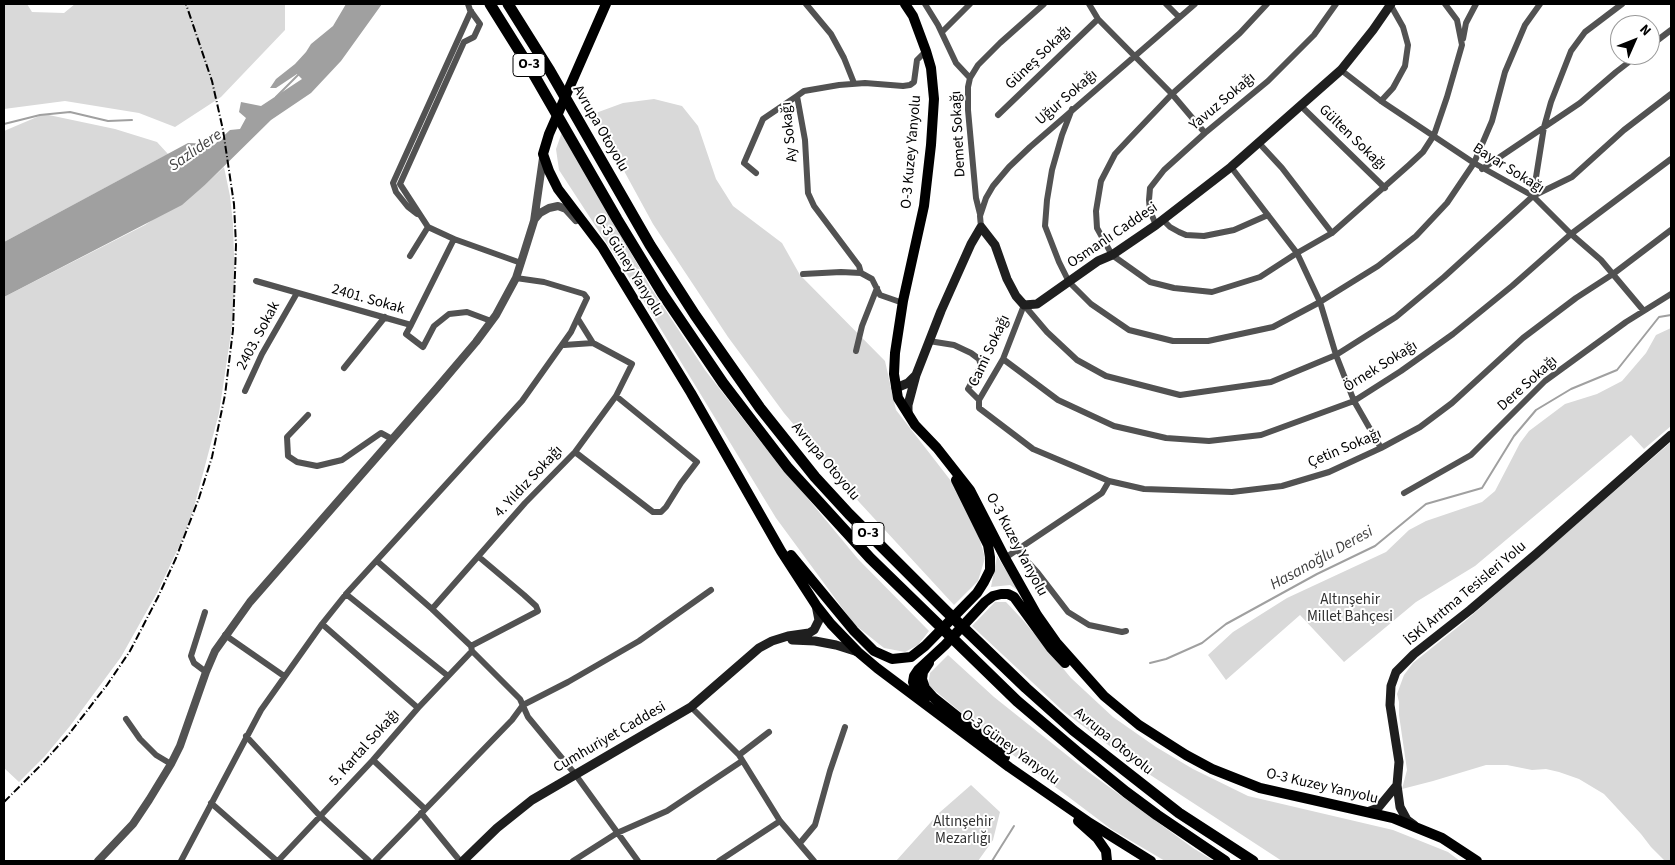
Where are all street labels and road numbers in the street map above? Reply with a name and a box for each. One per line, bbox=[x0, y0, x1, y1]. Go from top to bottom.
street label: Güneş Sokağı bbox=[1002, 22, 1076, 94]
road number: O-3 bbox=[513, 54, 545, 76]
street label: Uğur Sokağı bbox=[1033, 66, 1101, 130]
street label: Yavuz Sokağı bbox=[1186, 69, 1260, 135]
street label: Avrupa Otoyolu bbox=[568, 82, 632, 176]
street label: Demet Sokağı bbox=[948, 90, 970, 178]
street label: O-3 Kuzey Yanyolu bbox=[898, 94, 926, 210]
street label: Ay Sokağı bbox=[778, 101, 802, 163]
street label: Gülten Sokağı bbox=[1314, 101, 1390, 175]
street label: Bayar Sokağı bbox=[1469, 140, 1547, 198]
street label: Osmanlı Caddesi bbox=[1064, 199, 1162, 273]
street label: O-3 Güney Yanyolu bbox=[589, 212, 667, 320]
street label: 2401. Sokak bbox=[329, 281, 407, 319]
street label: 2403. Sokak bbox=[233, 299, 285, 373]
street label: Cami Sokağı bbox=[965, 312, 1015, 390]
street label: Örnek Sokağı bbox=[1341, 337, 1421, 397]
street label: Dere Sokağı bbox=[1494, 352, 1562, 416]
street label: Avrupa Otoyolu bbox=[787, 419, 863, 505]
street label: Çetin Sokağı bbox=[1306, 425, 1384, 473]
street label: 4. Yıldız Sokağı bbox=[491, 442, 567, 522]
street label: O-3 Kuzey Yanyolu bbox=[981, 490, 1051, 600]
road number: O-3 bbox=[852, 522, 884, 546]
street label: İSKİ Arıtma Tesisleri Yolu bbox=[1402, 538, 1530, 650]
street label: Cumhuriyet Caddesi bbox=[551, 699, 669, 777]
street label: Avrupa Otoyolu bbox=[1070, 704, 1156, 780]
street label: 5. Kartal Sokağı bbox=[326, 706, 404, 790]
street label: O-3 Güney Yanyolu bbox=[957, 706, 1063, 790]
street label: O-3 Kuzey Yanyolu bbox=[1264, 765, 1380, 809]

